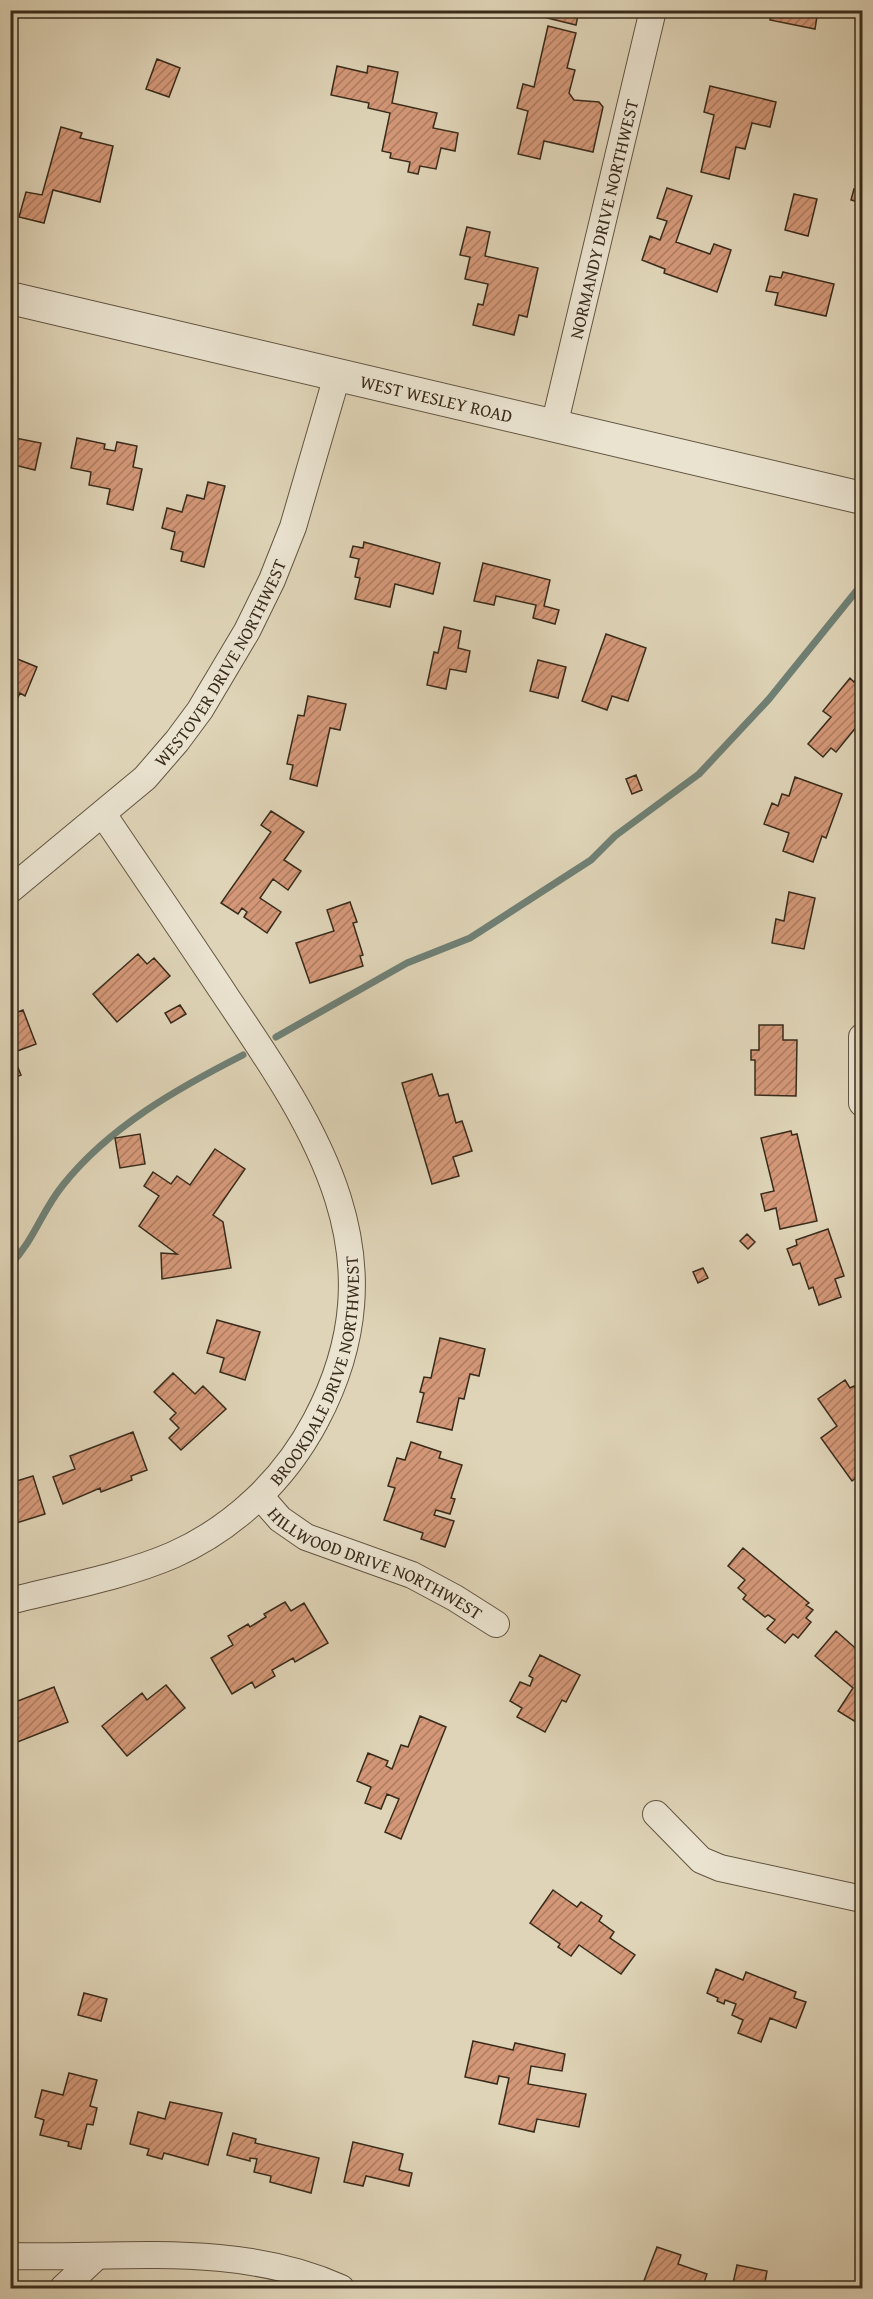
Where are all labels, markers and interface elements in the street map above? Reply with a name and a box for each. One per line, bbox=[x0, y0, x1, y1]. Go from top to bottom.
street label: NORMANDY DRIVE NORTHWEST bbox=[562, 96, 645, 341]
street label: WEST WESLEY ROAD bbox=[357, 367, 515, 429]
street label: WESTOVER DRIVE NORTHWEST bbox=[147, 555, 293, 772]
street label: BROOKDALE DRIVE NORTHWEST bbox=[263, 1255, 366, 1491]
street label: HILLWOOD DRIVE NORTHWEST bbox=[262, 1501, 488, 1626]

